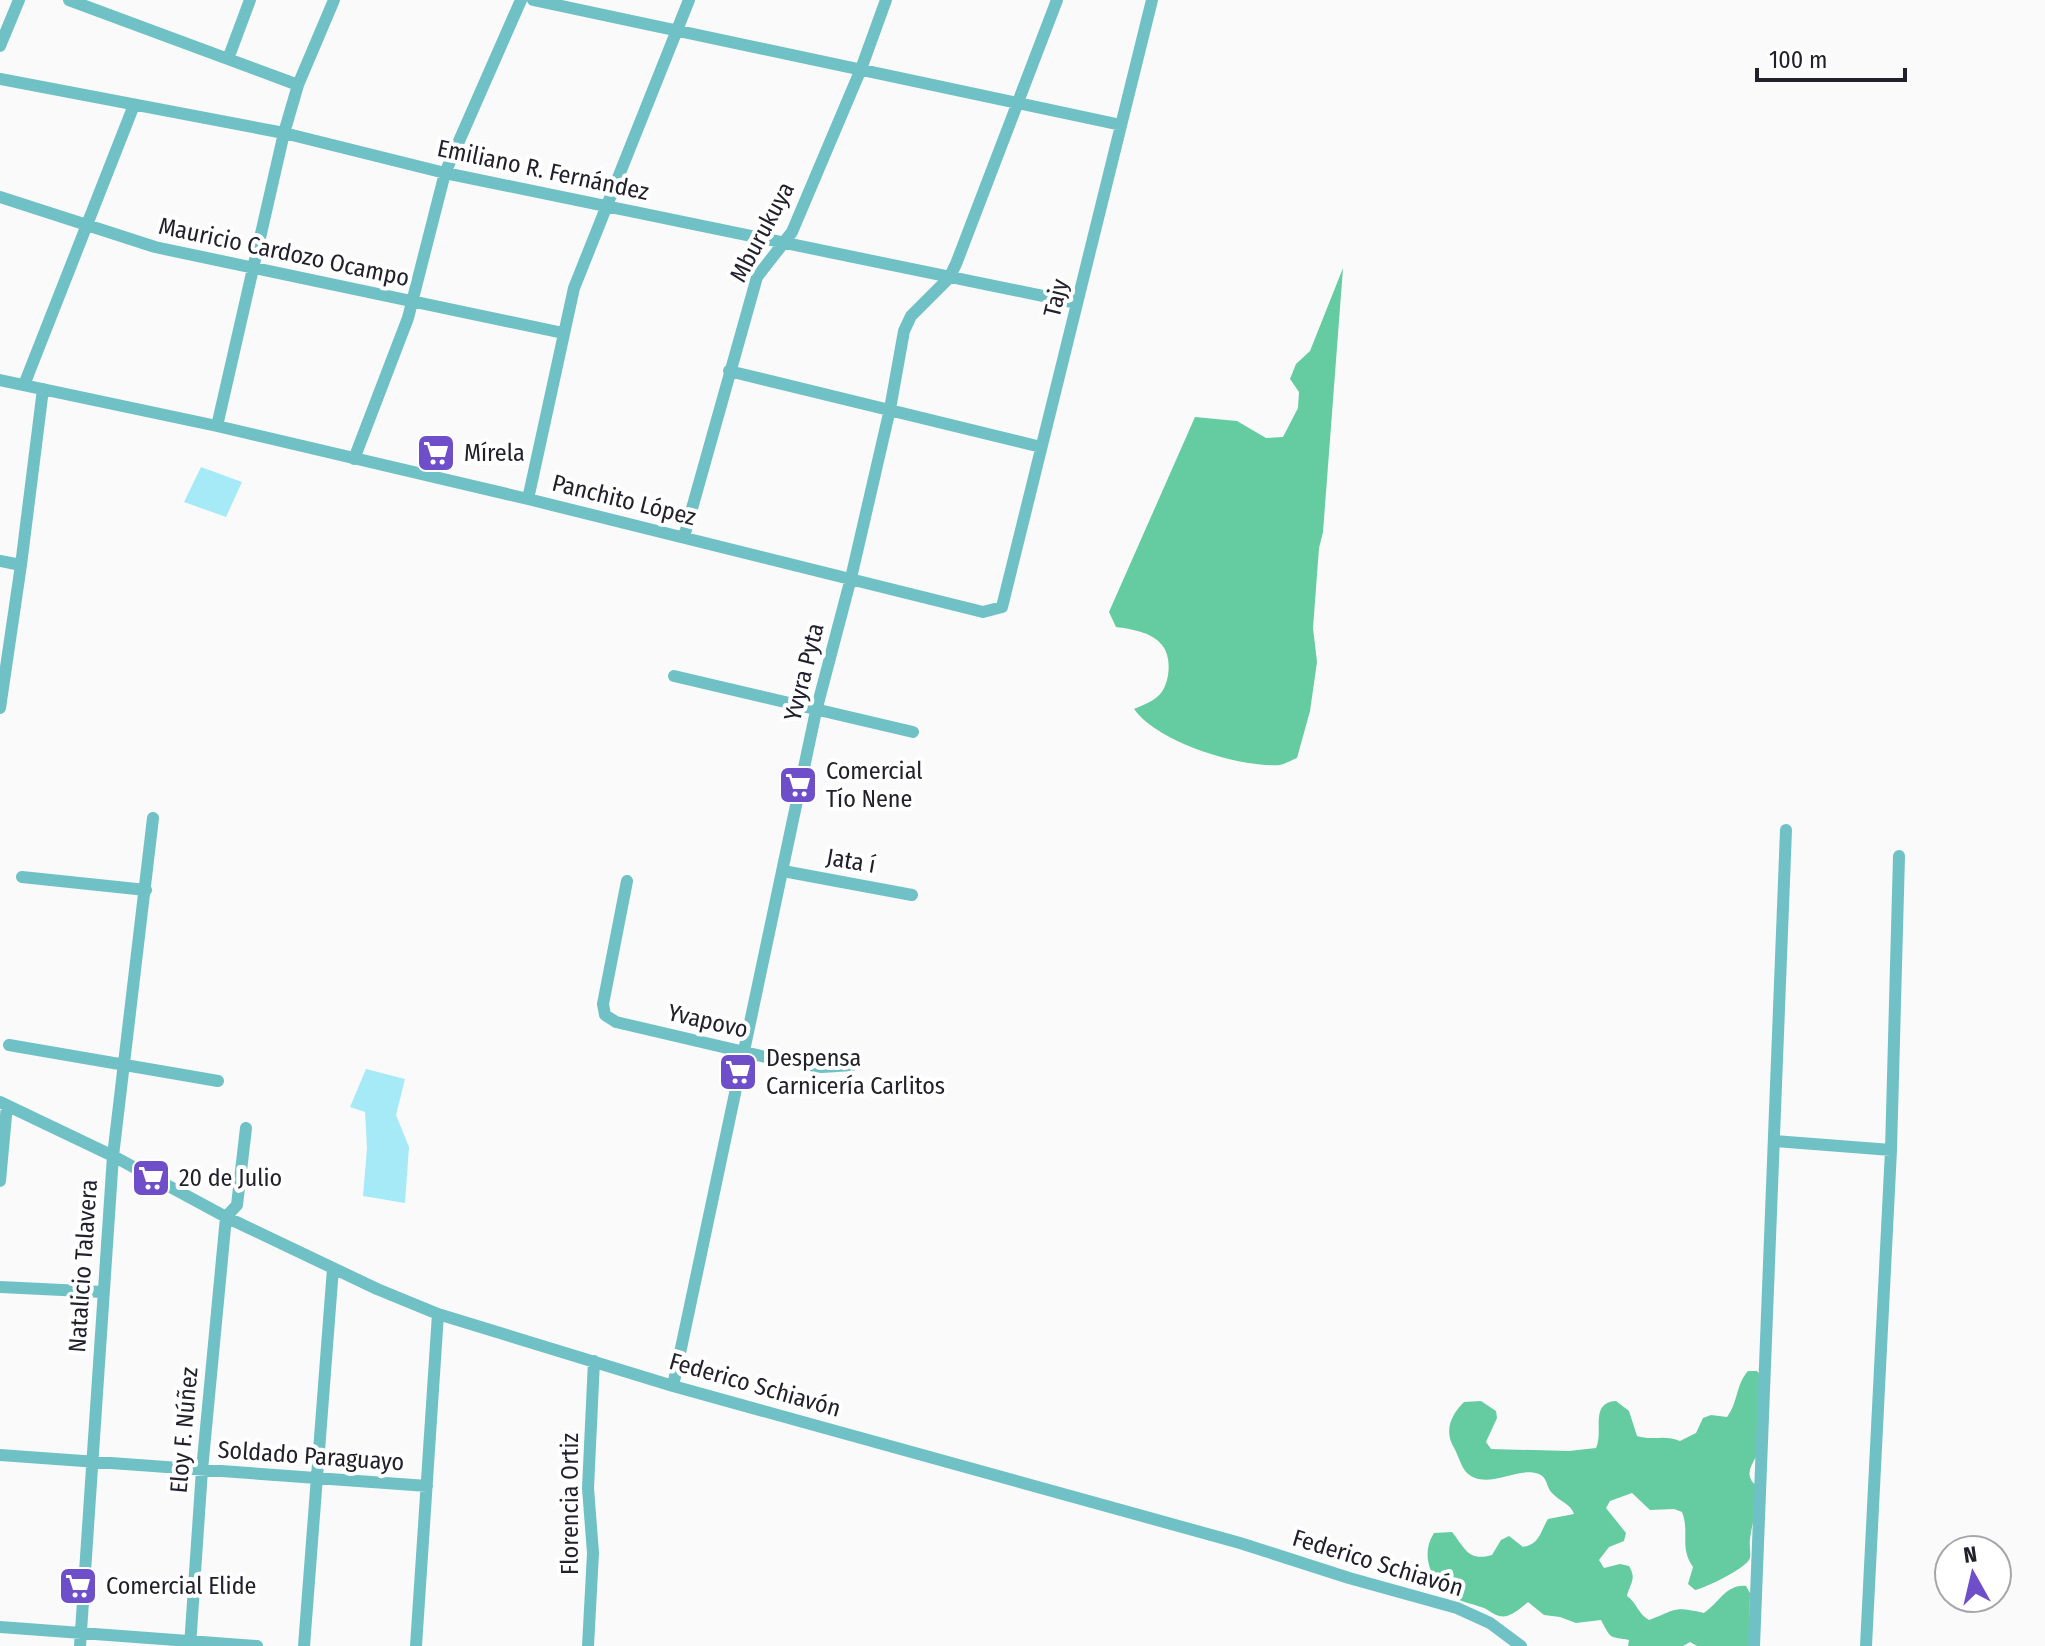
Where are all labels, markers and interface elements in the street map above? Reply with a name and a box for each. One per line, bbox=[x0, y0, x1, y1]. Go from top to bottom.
scale bar bbox=[1757, 32, 1905, 82]
text: 100 m bbox=[1769, 46, 1827, 74]
street label: Emiliano R. Fernández bbox=[435, 134, 651, 206]
street label: Mburukuya bbox=[724, 177, 800, 287]
street label: Mauricio Cardozo Ocampo bbox=[156, 212, 412, 292]
street label: Tajy bbox=[1038, 276, 1074, 320]
supermarket icon: Mírela bbox=[415, 432, 457, 474]
place label: Mírela bbox=[464, 439, 525, 467]
street label: Panchito López bbox=[549, 469, 699, 531]
street label: Yvyra Pyta bbox=[778, 620, 830, 724]
place label: Comercial Tío Nene bbox=[826, 757, 923, 813]
supermarket icon: Comercial Tío Nene bbox=[777, 764, 819, 806]
street label: Jata í bbox=[824, 843, 878, 879]
street label: Yvapovo bbox=[665, 998, 751, 1044]
place label: Despensa Carnicería Carlitos bbox=[766, 1044, 945, 1100]
supermarket icon: Despensa Carnicería Carlitos bbox=[717, 1051, 759, 1093]
supermarket icon: 20 de Julio bbox=[130, 1157, 172, 1199]
place label: 20 de Julio bbox=[179, 1164, 282, 1192]
street label: Natalicio Talavera bbox=[63, 1179, 103, 1353]
street label: Federico Schiavón bbox=[666, 1347, 844, 1423]
street label: Eloy F. Núñez bbox=[165, 1366, 203, 1494]
street label: Florencia Ortiz bbox=[556, 1433, 584, 1575]
street label: Soldado Paraguayo bbox=[217, 1436, 405, 1476]
street label: Federico Schiavón bbox=[1289, 1524, 1467, 1602]
north arrow bbox=[1933, 1534, 2013, 1614]
text: N bbox=[1962, 1540, 1979, 1569]
supermarket icon: Comercial Elide bbox=[57, 1565, 99, 1607]
place label: Comercial Elide bbox=[106, 1572, 256, 1600]

